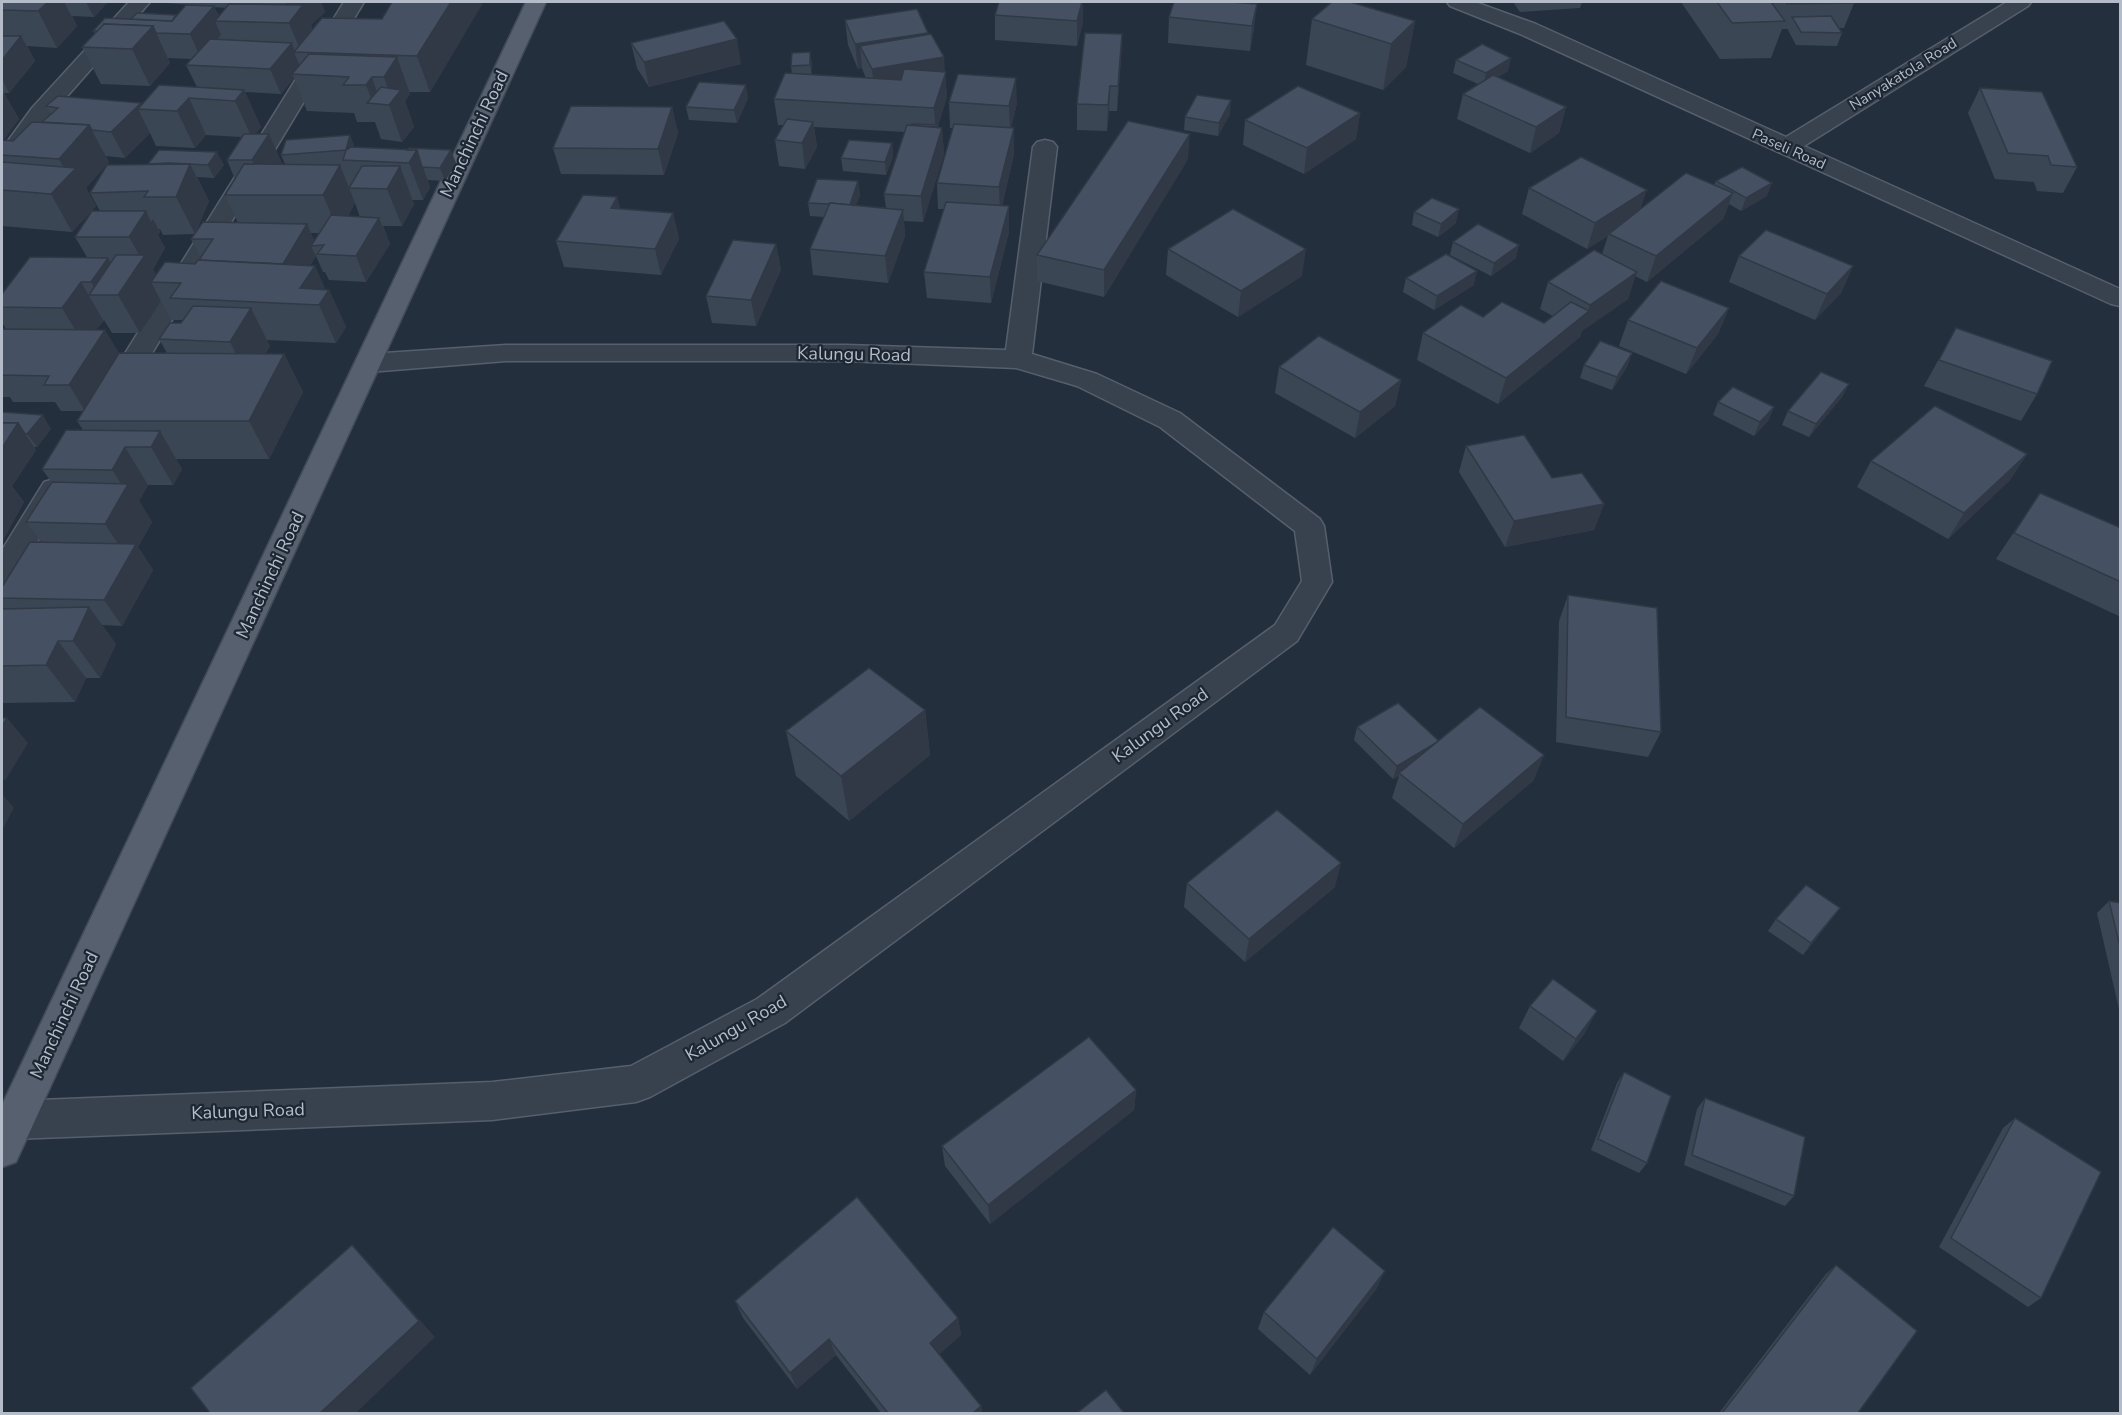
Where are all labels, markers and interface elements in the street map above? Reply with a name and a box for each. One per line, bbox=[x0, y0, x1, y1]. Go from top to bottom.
street label: Nanyakatola Road bbox=[1846, 33, 1960, 115]
street label: Manchinchi Road bbox=[434, 67, 514, 201]
street label: Paseli Road bbox=[1749, 124, 1829, 174]
street label: Kalungu Road bbox=[797, 341, 911, 367]
street label: Manchinchi Road bbox=[230, 508, 310, 642]
street label: Kalungu Road bbox=[1107, 682, 1213, 768]
street label: Manchinchi Road bbox=[24, 948, 104, 1082]
street label: Kalungu Road bbox=[681, 989, 791, 1067]
street label: Kalungu Road bbox=[191, 1097, 305, 1125]

